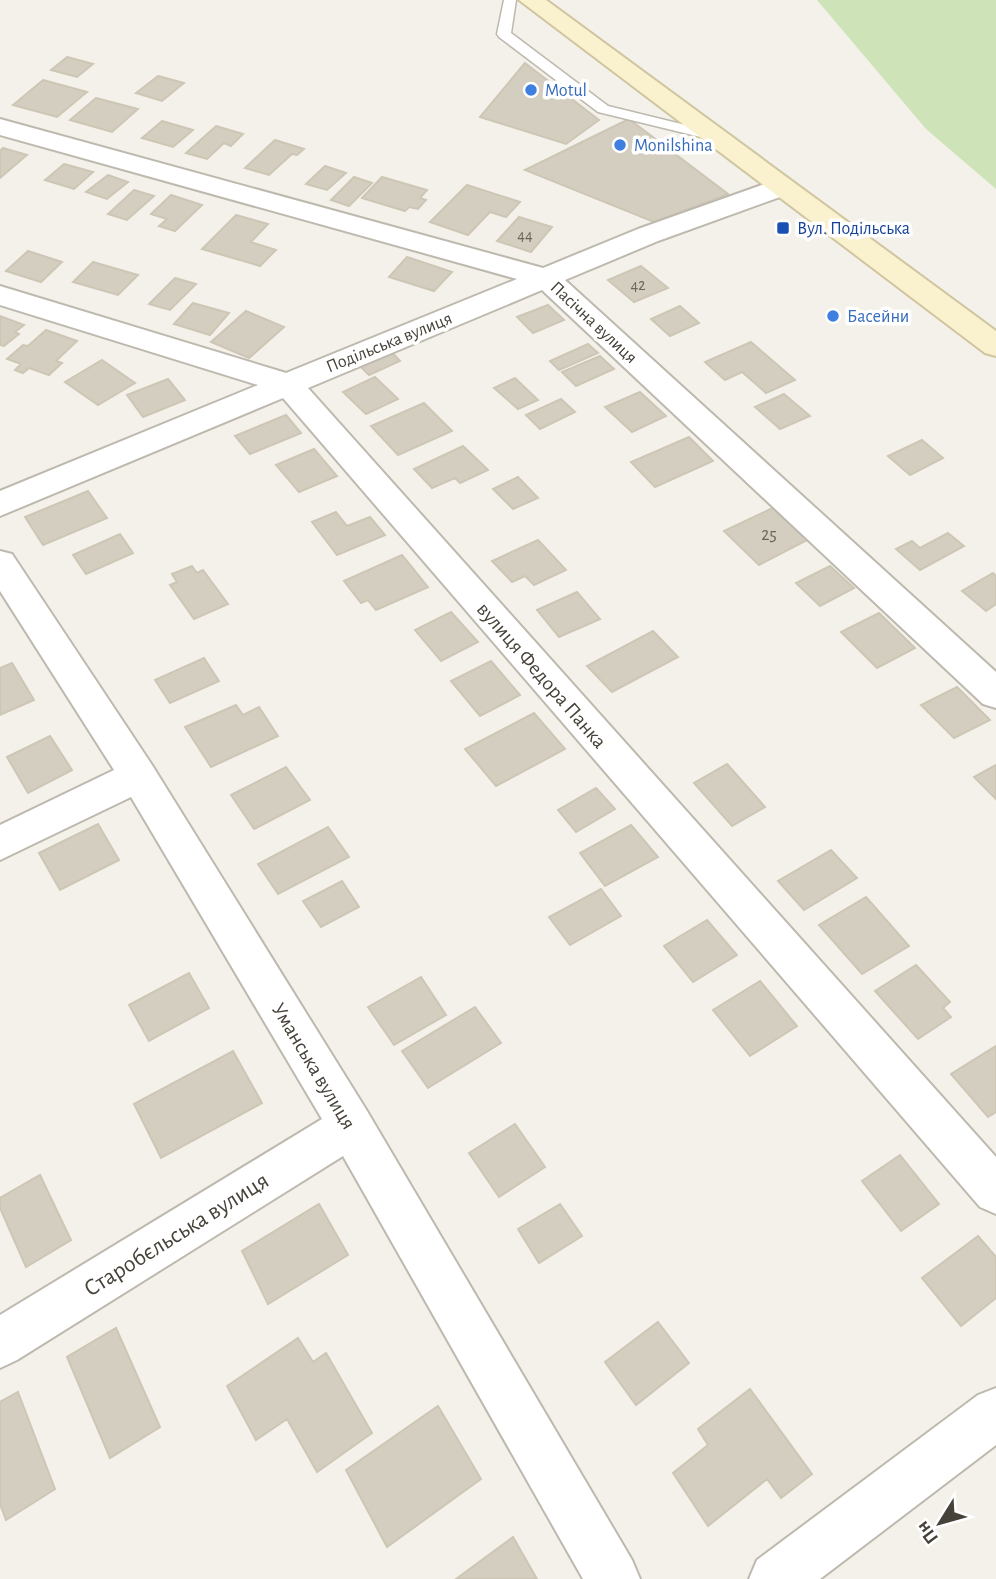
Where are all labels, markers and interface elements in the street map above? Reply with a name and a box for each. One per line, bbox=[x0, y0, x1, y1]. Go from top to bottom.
marker: Motul bbox=[523, 82, 539, 98]
place label: Motul bbox=[545, 82, 587, 100]
marker: Monilshina bbox=[612, 137, 628, 153]
place label: Monilshina bbox=[634, 137, 713, 155]
marker: Вул. Подільська bbox=[775, 220, 791, 236]
place label: Вул. Подільська bbox=[797, 220, 910, 238]
house number: 44 bbox=[517, 227, 533, 243]
house number: 42 bbox=[631, 277, 645, 293]
street label: Пасічна вулиця bbox=[546, 278, 640, 367]
marker: Басейни bbox=[825, 308, 841, 324]
place label: Басейни bbox=[847, 308, 909, 326]
street label: Подільська вулиця bbox=[324, 309, 455, 376]
house number: 25 bbox=[761, 526, 777, 544]
street label: вулиця Федора Панка bbox=[473, 598, 611, 753]
street label: Уманська вулиця bbox=[268, 999, 359, 1133]
street label: Старобєльська вулиця bbox=[80, 1168, 273, 1301]
north arrow bbox=[905, 1488, 975, 1558]
text: Пн bbox=[913, 1517, 942, 1547]

